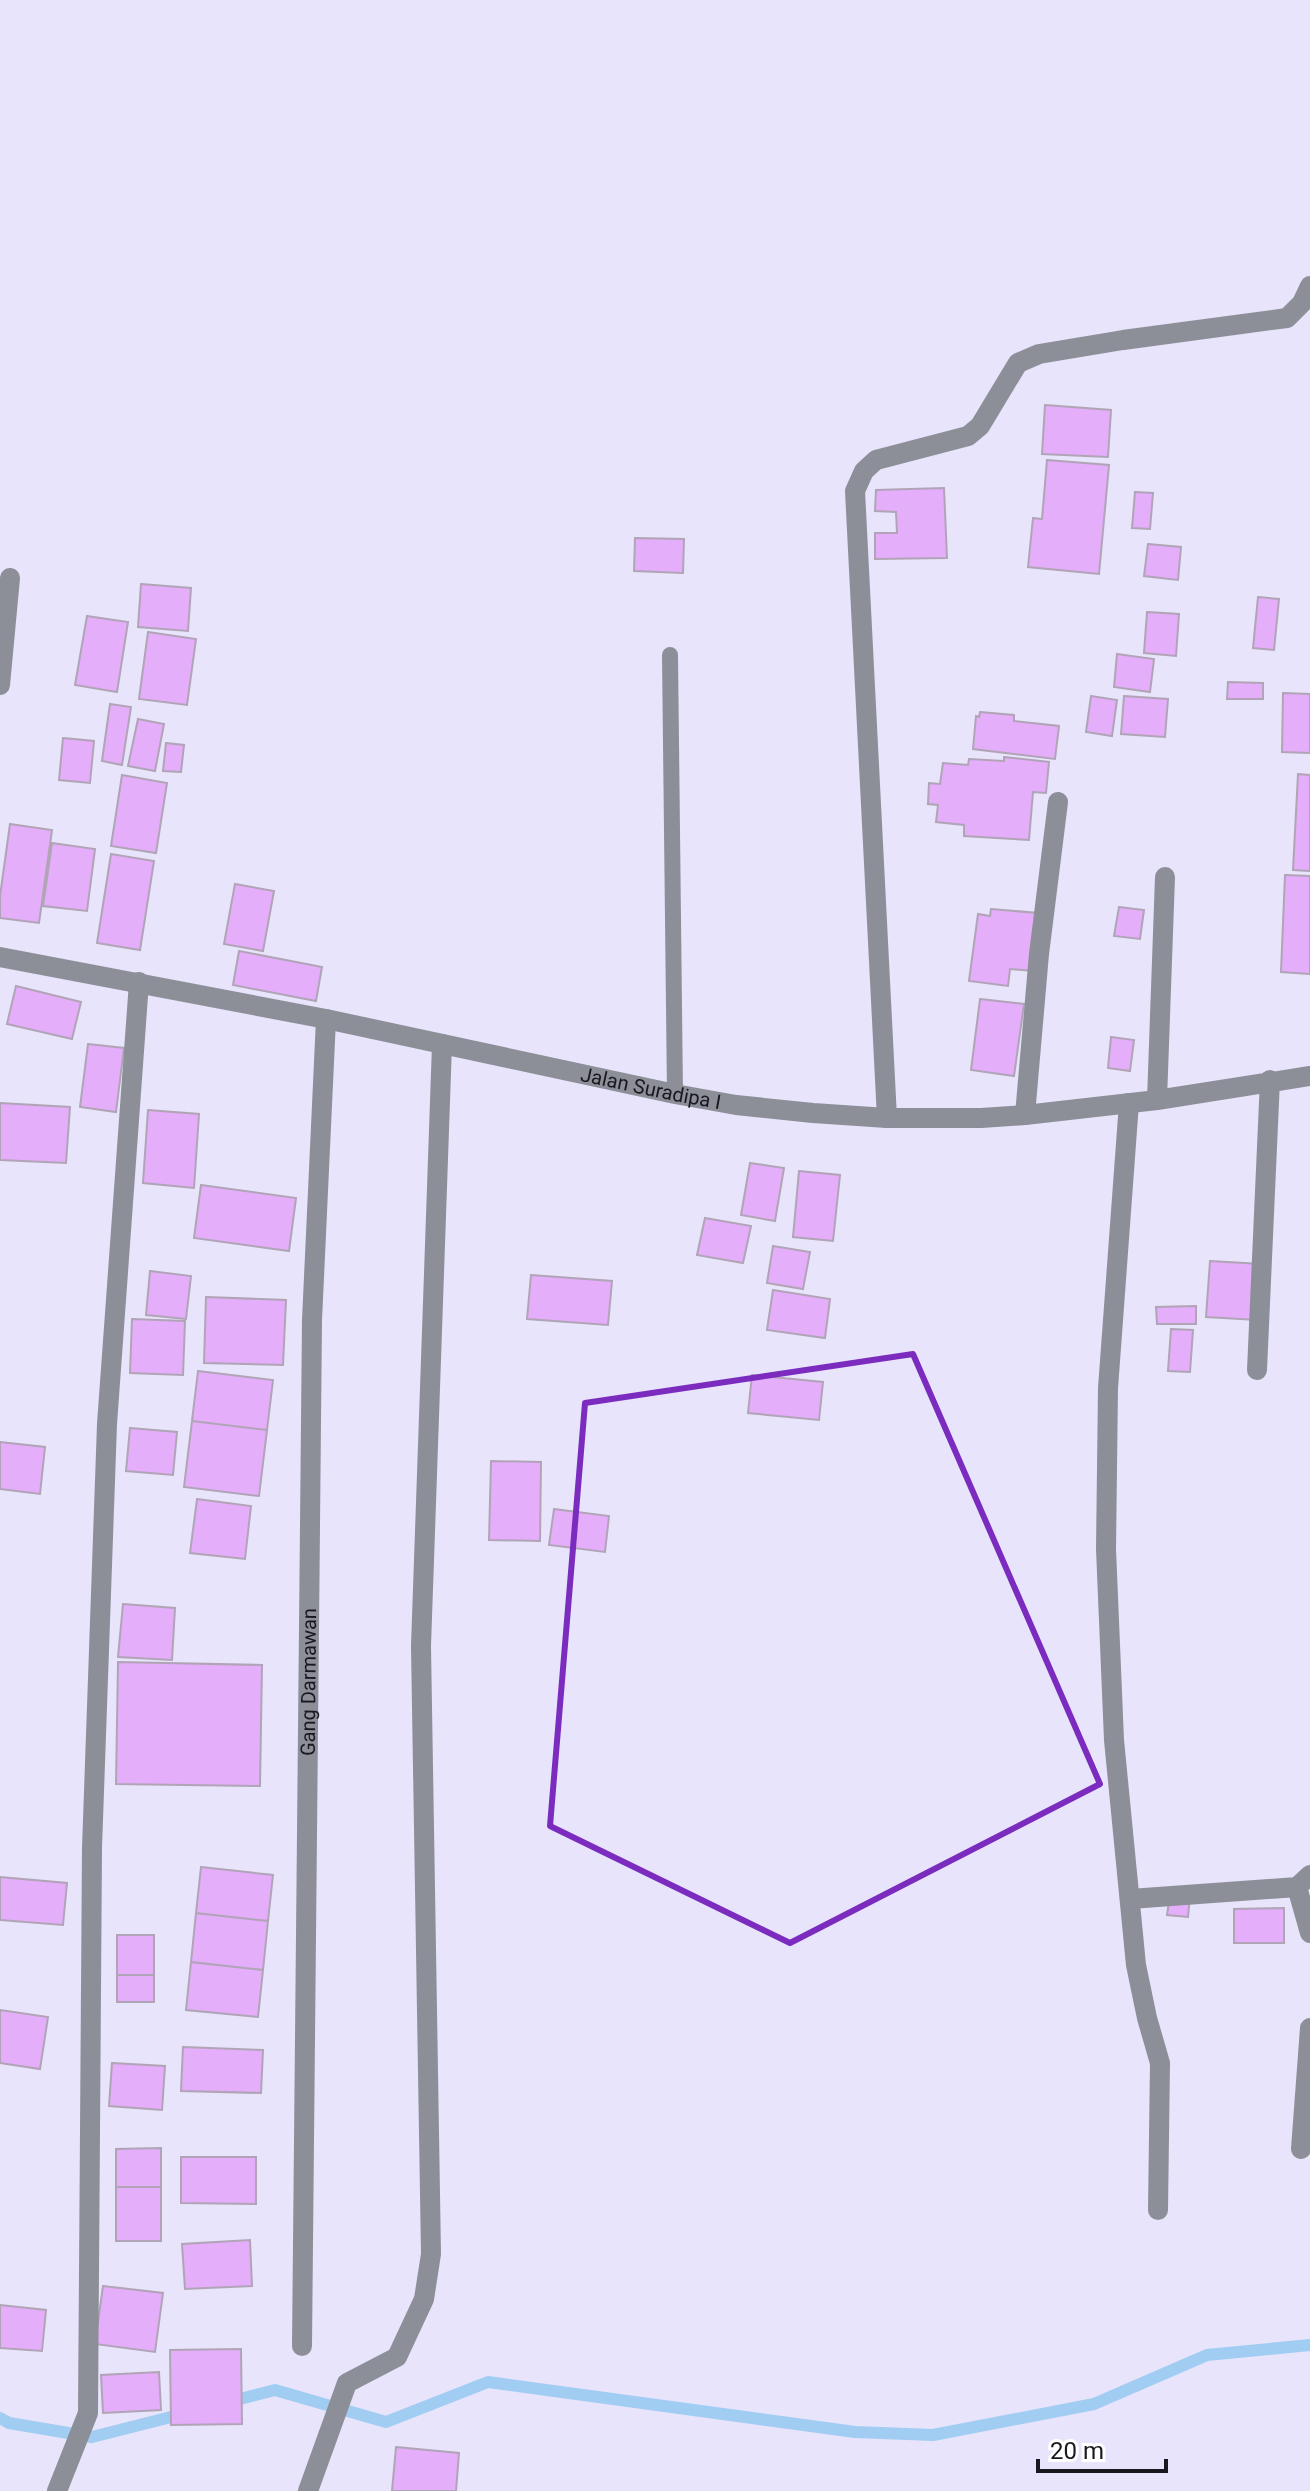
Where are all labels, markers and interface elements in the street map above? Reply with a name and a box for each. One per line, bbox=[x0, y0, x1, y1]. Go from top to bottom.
street label: Jalan Suradipa I bbox=[579, 1062, 723, 1114]
street label: Gang Darmawan bbox=[296, 1608, 321, 1756]
scale bar bbox=[1038, 2423, 1166, 2473]
text: 20 m bbox=[1050, 2437, 1104, 2465]

